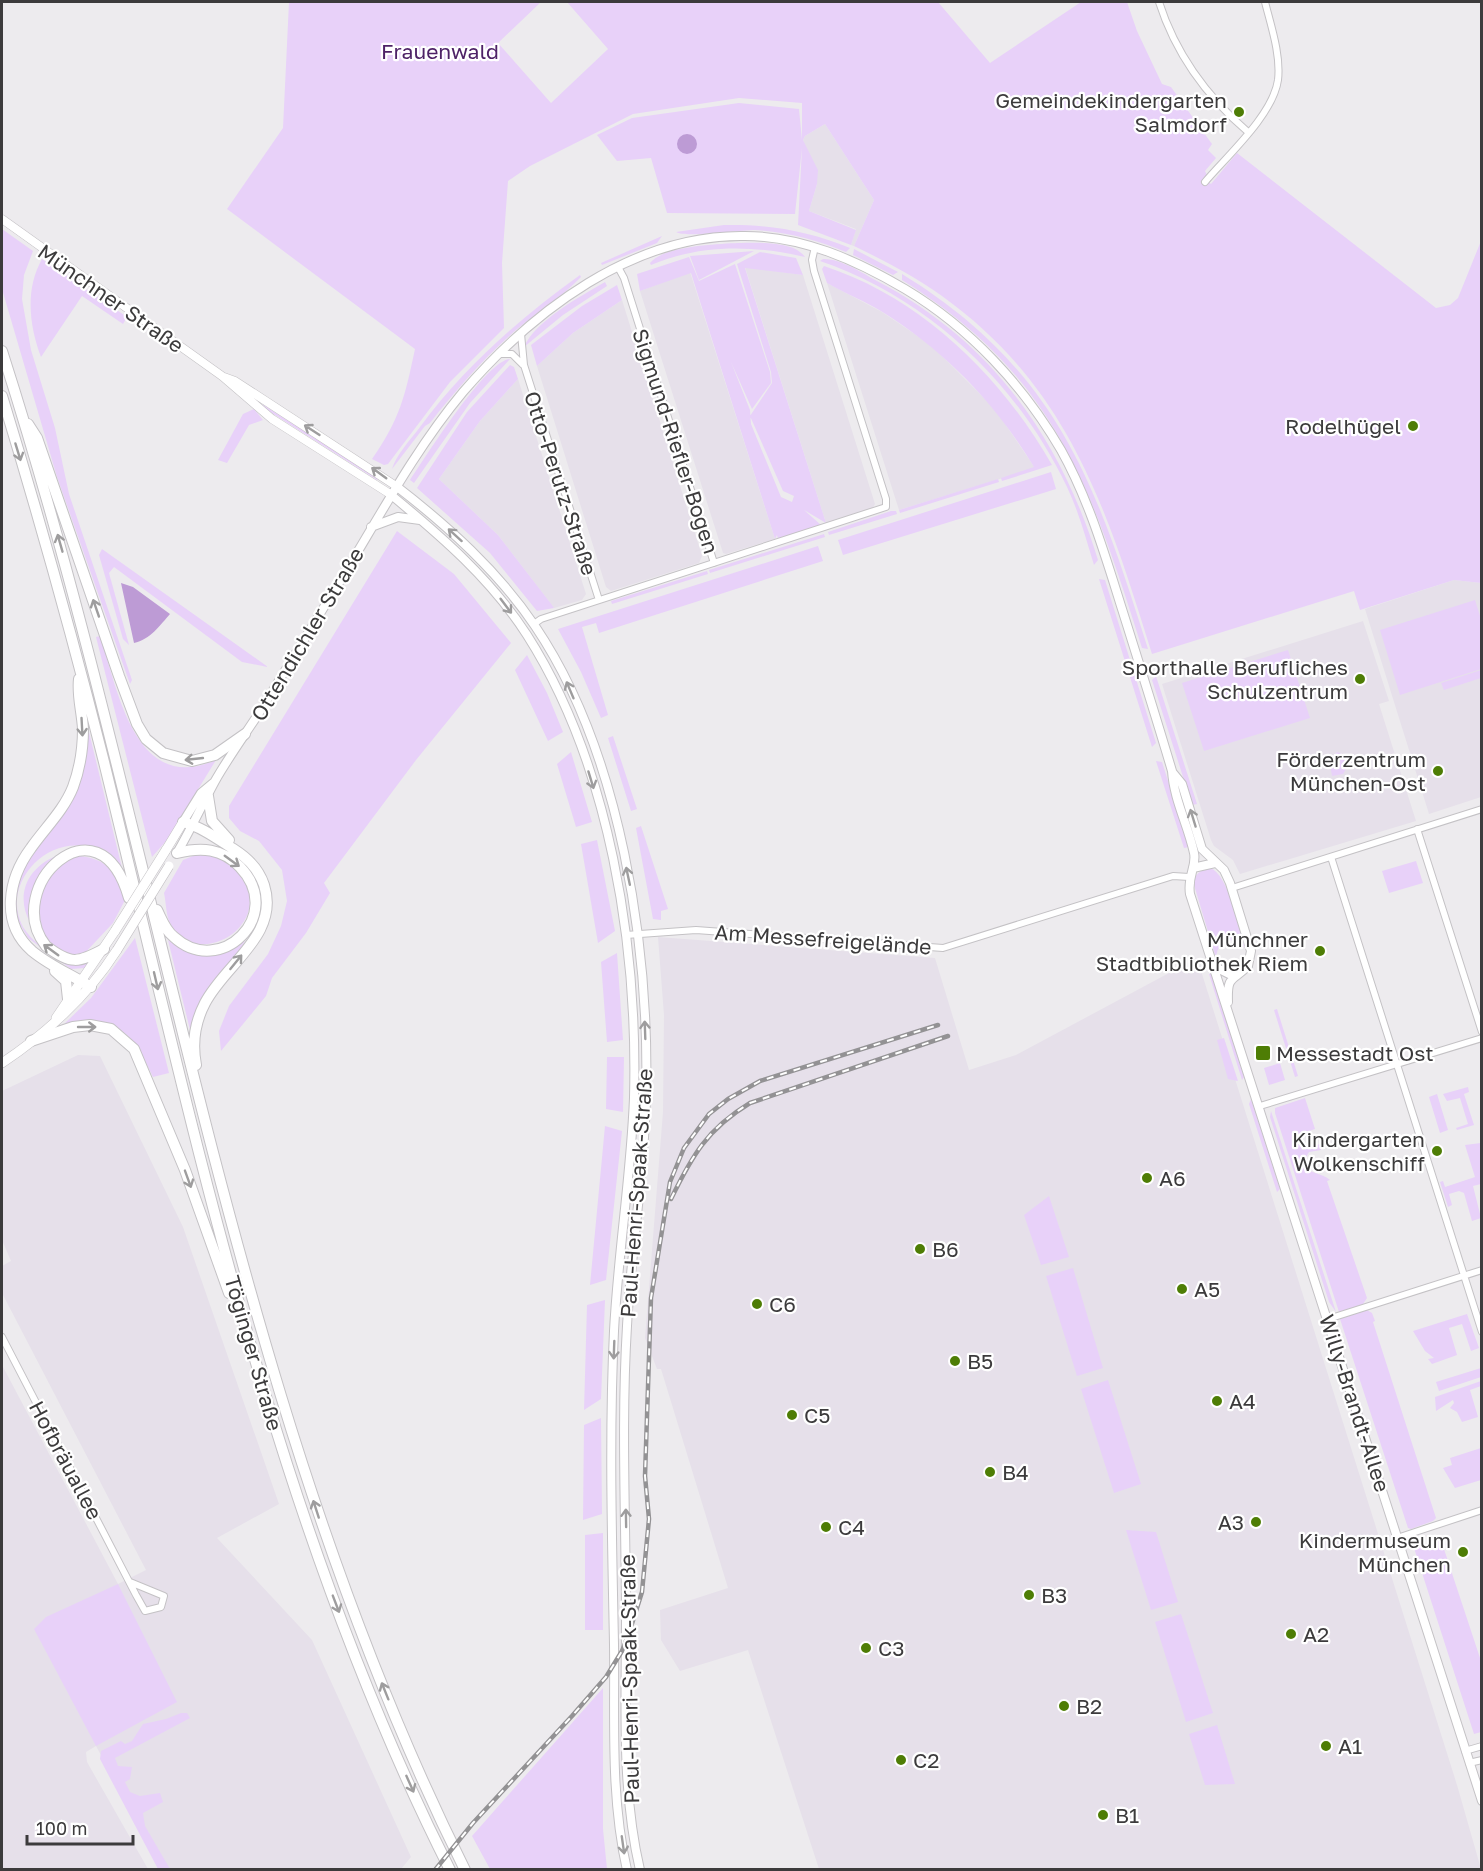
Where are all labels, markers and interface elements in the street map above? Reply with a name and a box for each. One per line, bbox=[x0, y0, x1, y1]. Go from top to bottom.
park label: Frauenwald bbox=[381, 38, 499, 64]
place label: Gemeindekindergarten Salmdorf bbox=[995, 87, 1227, 137]
marker: Gemeindekindergarten Salmdorf bbox=[1232, 105, 1246, 119]
street label: Münchner Straße bbox=[33, 238, 189, 358]
street label: Sigmund-Riefler-Bogen bbox=[627, 325, 725, 557]
street label: Otto-Perutz-Straße bbox=[519, 388, 603, 578]
place label: Rodelhügel bbox=[1285, 413, 1401, 439]
marker: Rodelhügel bbox=[1406, 419, 1420, 433]
one-way arrow bbox=[303, 423, 320, 436]
one-way arrow bbox=[14, 443, 25, 462]
one-way arrow bbox=[371, 467, 387, 480]
one-way arrow bbox=[447, 528, 462, 542]
one-way arrow bbox=[54, 534, 65, 553]
street label: Ottendichler Straße bbox=[245, 542, 369, 726]
one-way arrow bbox=[499, 598, 512, 614]
one-way arrow bbox=[89, 599, 100, 618]
place label: Sporthalle Berufliches Schulzentrum bbox=[1122, 654, 1348, 704]
marker: Sporthalle Berufliches Schulzentrum bbox=[1353, 672, 1367, 686]
one-way arrow bbox=[564, 681, 575, 699]
one-way arrow bbox=[77, 717, 88, 737]
place label: Förderzentrum München-Ost bbox=[1276, 746, 1426, 796]
one-way arrow bbox=[184, 754, 204, 765]
marker: Förderzentrum München-Ost bbox=[1431, 764, 1445, 778]
one-way arrow bbox=[586, 770, 597, 789]
one-way arrow bbox=[1186, 809, 1197, 828]
one-way arrow bbox=[223, 855, 239, 867]
one-way arrow bbox=[622, 866, 633, 886]
street label: Am Messefreigelände bbox=[714, 918, 932, 960]
place label: Münchner Stadtbibliothek Riem bbox=[1096, 926, 1308, 976]
one-way arrow bbox=[44, 944, 60, 956]
marker: Münchner Stadtbibliothek Riem bbox=[1313, 944, 1327, 958]
one-way arrow bbox=[229, 954, 242, 970]
one-way arrow bbox=[150, 971, 162, 990]
one-way arrow bbox=[640, 1020, 651, 1040]
one-way arrow bbox=[77, 1021, 97, 1033]
place label: Messestadt Ost bbox=[1276, 1040, 1434, 1066]
marker: Messestadt Ost bbox=[1254, 1044, 1272, 1062]
street label: Paul-Henri-Spaak-Straße bbox=[614, 1068, 658, 1318]
place label: Kindergarten Wolkenschiff bbox=[1292, 1126, 1425, 1176]
marker: Kindergarten Wolkenschiff bbox=[1430, 1144, 1444, 1158]
place label: A6 bbox=[1159, 1165, 1186, 1191]
one-way arrow bbox=[183, 1169, 194, 1188]
marker: A6 bbox=[1140, 1171, 1154, 1185]
place label: B6 bbox=[932, 1236, 959, 1262]
marker: B6 bbox=[913, 1242, 927, 1256]
street label: Töginger Straße bbox=[219, 1273, 289, 1433]
place label: A5 bbox=[1194, 1276, 1220, 1302]
marker: A5 bbox=[1175, 1282, 1189, 1296]
place label: C6 bbox=[769, 1291, 796, 1317]
marker: C6 bbox=[750, 1297, 764, 1311]
street label: Willy-Brandt-Allee bbox=[1314, 1311, 1396, 1495]
one-way arrow bbox=[608, 1339, 619, 1359]
place label: B5 bbox=[967, 1348, 993, 1374]
marker: B5 bbox=[948, 1354, 962, 1368]
place label: A4 bbox=[1229, 1388, 1256, 1414]
marker: A4 bbox=[1210, 1394, 1224, 1408]
street label: Hofbräuallee bbox=[24, 1396, 108, 1524]
place label: C5 bbox=[804, 1402, 830, 1428]
marker: C5 bbox=[785, 1408, 799, 1422]
place label: B4 bbox=[1002, 1459, 1029, 1485]
marker: B4 bbox=[983, 1465, 997, 1479]
one-way arrow bbox=[310, 1500, 321, 1519]
one-way arrow bbox=[620, 1508, 632, 1528]
place label: A3 bbox=[1218, 1509, 1244, 1535]
place label: C4 bbox=[838, 1514, 865, 1540]
marker: A3 bbox=[1249, 1515, 1263, 1529]
marker: C4 bbox=[819, 1520, 833, 1534]
place label: Kindermuseum München bbox=[1299, 1527, 1451, 1577]
marker: Kindermuseum München bbox=[1456, 1545, 1470, 1559]
street label: Paul-Henri-Spaak-Straße bbox=[614, 1554, 644, 1804]
place label: B3 bbox=[1041, 1582, 1067, 1608]
marker: B3 bbox=[1022, 1588, 1036, 1602]
one-way arrow bbox=[331, 1594, 342, 1613]
place label: A2 bbox=[1303, 1621, 1329, 1647]
marker: A2 bbox=[1284, 1627, 1298, 1641]
place label: C3 bbox=[878, 1635, 905, 1661]
marker: C3 bbox=[859, 1641, 873, 1655]
one-way arrow bbox=[379, 1682, 390, 1701]
place label: B2 bbox=[1076, 1693, 1102, 1719]
marker: B2 bbox=[1057, 1699, 1071, 1713]
place label: A1 bbox=[1338, 1733, 1362, 1759]
marker: A1 bbox=[1319, 1739, 1333, 1753]
place label: C2 bbox=[913, 1747, 939, 1773]
marker: C2 bbox=[894, 1753, 908, 1767]
one-way arrow bbox=[404, 1775, 416, 1793]
place label: B1 bbox=[1115, 1802, 1139, 1828]
scale bar bbox=[27, 1808, 134, 1846]
marker: B1 bbox=[1096, 1808, 1110, 1822]
text: 100 m bbox=[36, 1817, 87, 1839]
one-way arrow bbox=[617, 1835, 628, 1855]

